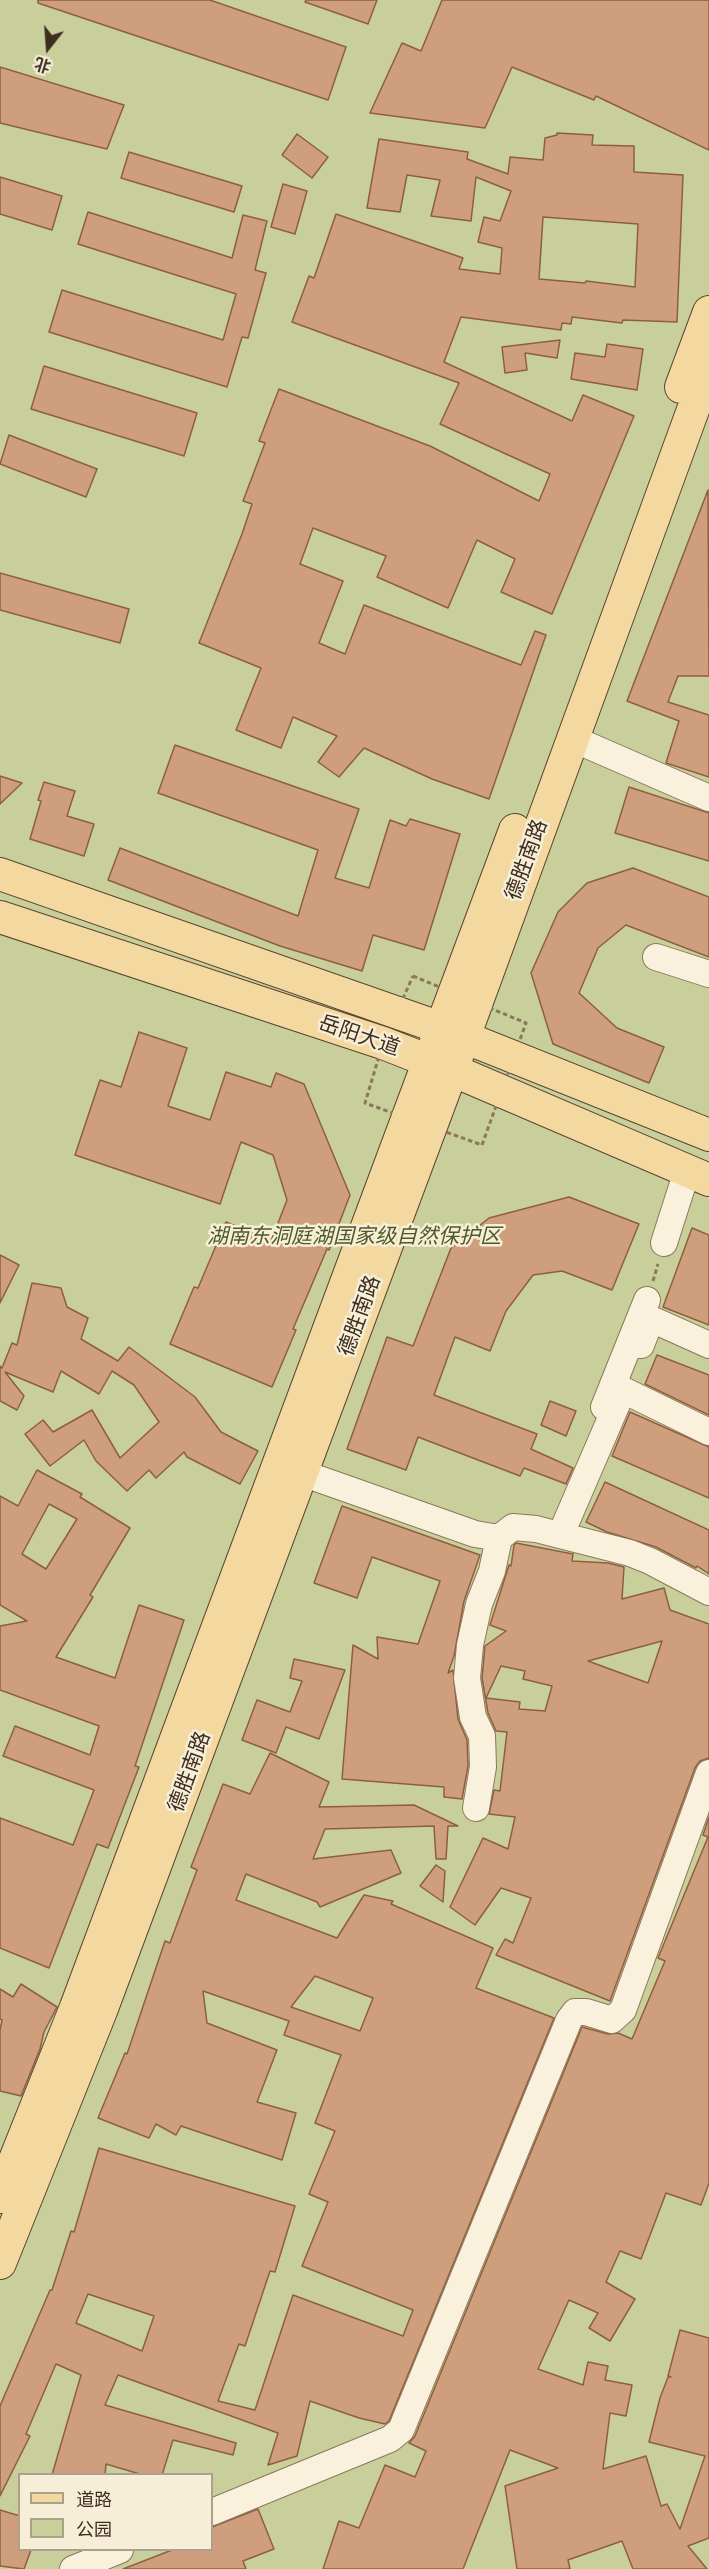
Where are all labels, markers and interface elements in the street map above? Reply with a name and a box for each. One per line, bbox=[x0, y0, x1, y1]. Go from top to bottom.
north arrow bbox=[18, 18, 78, 78]
text: 北 bbox=[32, 52, 54, 78]
street label: 德胜南路 bbox=[501, 816, 553, 904]
street label: 岳阳大道 bbox=[315, 1010, 403, 1062]
park label: 湖南东洞庭湖国家级自然保护区 bbox=[207, 1224, 501, 1250]
street label: 德胜南路 bbox=[334, 1272, 386, 1360]
street label: 德胜南路 bbox=[164, 1728, 216, 1816]
legend bbox=[18, 2473, 213, 2551]
text: 道路 bbox=[76, 2487, 112, 2511]
text: 公园 bbox=[76, 2517, 112, 2541]

